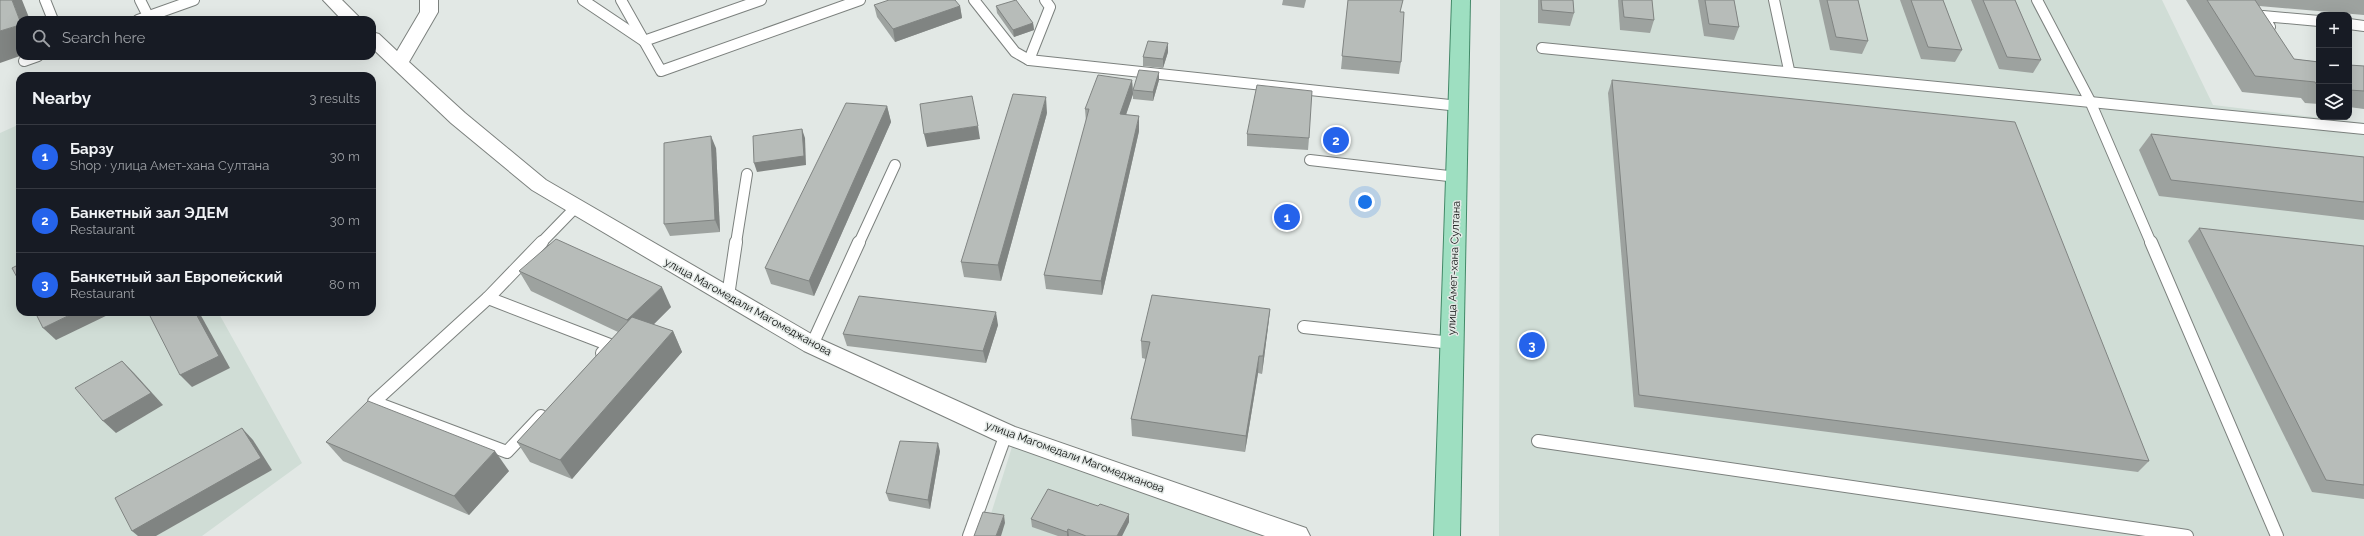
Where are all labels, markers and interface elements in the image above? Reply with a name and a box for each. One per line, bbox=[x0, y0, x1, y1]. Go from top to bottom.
map controls bbox=[2316, 12, 2352, 120]
button: + bbox=[2316, 12, 2352, 48]
search box bbox=[16, 16, 376, 60]
icon: search bbox=[30, 27, 52, 49]
text: Search here bbox=[62, 29, 145, 47]
button: − bbox=[2316, 48, 2352, 84]
button: layers bbox=[2316, 84, 2352, 120]
text: Nearby bbox=[32, 88, 91, 108]
text: 3 results bbox=[310, 91, 360, 106]
pin: 2 bbox=[1323, 125, 1349, 155]
text: Барзу bbox=[70, 140, 114, 158]
text: 1 bbox=[42, 149, 48, 164]
text: 30 m bbox=[330, 149, 360, 164]
text: Shop · улица Амет-хана Султана bbox=[70, 158, 269, 173]
your location bbox=[1355, 192, 1375, 212]
street label: улица Амет-хана Султана bbox=[1445, 201, 1463, 335]
pin: 1 bbox=[1274, 202, 1300, 232]
text: Банкетный зал ЭДЕМ bbox=[70, 204, 229, 222]
text: 2 bbox=[41, 213, 49, 228]
text: 30 m bbox=[330, 213, 360, 228]
text: Restaurant bbox=[70, 222, 135, 237]
street label: улица Магомедали Магомеджановa bbox=[662, 255, 834, 359]
text: Банкетный зал Европейский bbox=[70, 268, 283, 286]
text: 3 bbox=[41, 277, 49, 292]
text: 80 m bbox=[329, 277, 360, 292]
text: Restaurant bbox=[70, 286, 135, 301]
pin: 3 bbox=[1519, 330, 1545, 360]
street label: улица Магомедали Магомеджановa bbox=[984, 419, 1166, 495]

